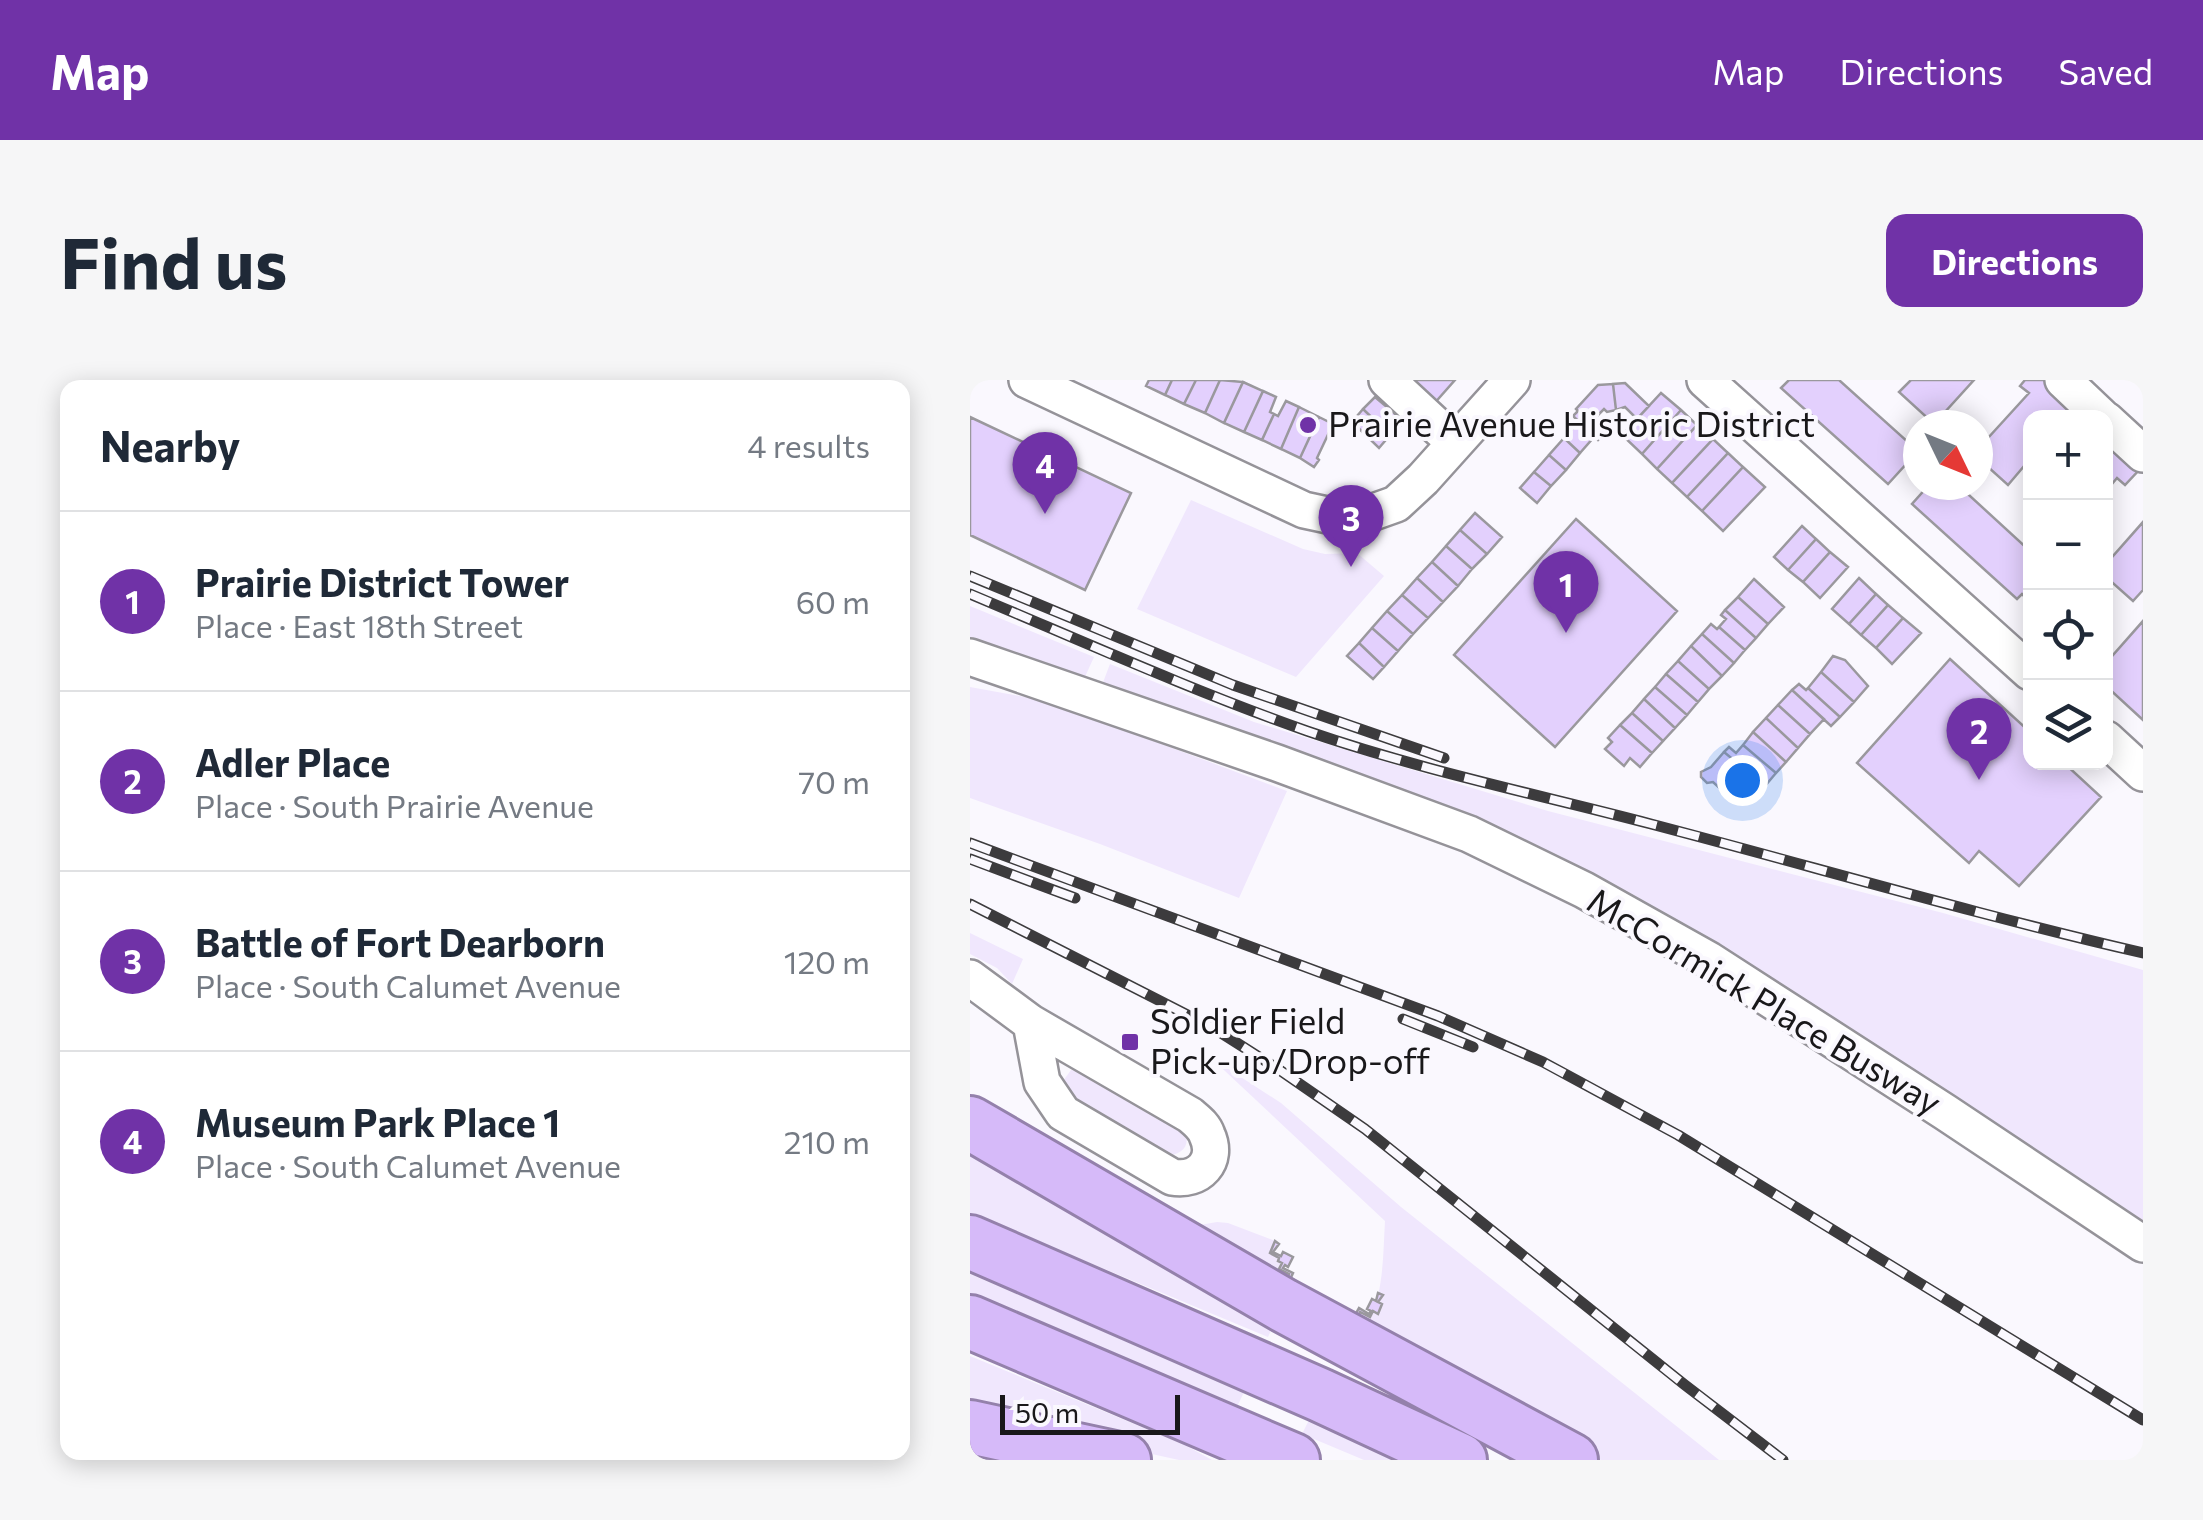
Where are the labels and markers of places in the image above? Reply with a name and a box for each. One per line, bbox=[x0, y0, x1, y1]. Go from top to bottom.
place label: Prairie Avenue Historic District bbox=[1328, 401, 1815, 444]
marker: Prairie Avenue Historic District bbox=[1297, 414, 1319, 436]
pin: 4 bbox=[1012, 432, 1078, 514]
pin: 3 bbox=[1318, 484, 1384, 567]
pin: 1 bbox=[1534, 550, 1598, 633]
pin: 2 bbox=[1946, 698, 2012, 780]
place label: Soldier Field Pick-up/Drop-off bbox=[1150, 998, 1430, 1081]
marker: Soldier Field Pick-up/Drop-off bbox=[1119, 1031, 1141, 1053]

